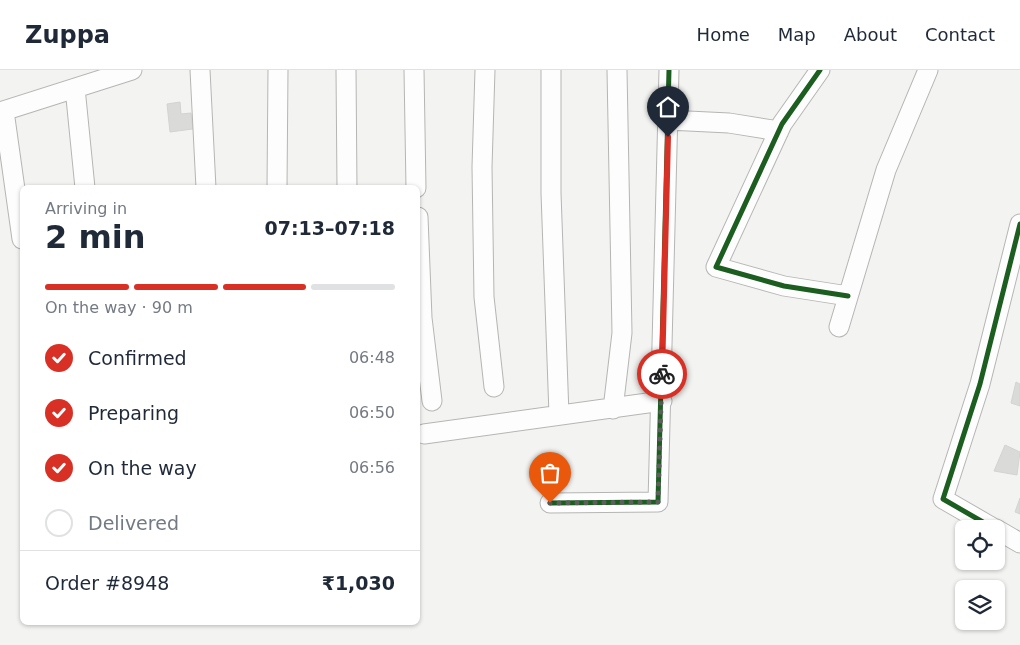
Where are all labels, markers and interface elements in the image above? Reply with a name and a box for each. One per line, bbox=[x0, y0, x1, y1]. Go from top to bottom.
text: Zuppa bbox=[25, 21, 110, 49]
text: Home bbox=[697, 24, 750, 45]
text: Map bbox=[778, 24, 816, 45]
text: About bbox=[844, 24, 897, 45]
text: Contact bbox=[925, 24, 995, 45]
pin bbox=[647, 86, 689, 137]
icon: home bbox=[654, 93, 682, 121]
text: Arriving in bbox=[45, 199, 127, 218]
text: 07:13–07:18 bbox=[265, 217, 395, 239]
text: 2 min bbox=[45, 218, 146, 256]
text: On the way · 90 m bbox=[45, 298, 193, 317]
icon: check bbox=[45, 344, 73, 372]
text: Confirmed bbox=[88, 347, 187, 369]
text: 06:48 bbox=[349, 348, 395, 367]
courier bbox=[637, 349, 687, 399]
icon: bike bbox=[648, 360, 676, 388]
icon: check bbox=[45, 399, 73, 427]
text: Preparing bbox=[88, 402, 179, 424]
text: 06:50 bbox=[349, 403, 395, 422]
pin bbox=[529, 452, 571, 503]
icon: check bbox=[45, 454, 73, 482]
text: On the way bbox=[88, 457, 197, 479]
text: 06:56 bbox=[349, 458, 395, 477]
icon: bag bbox=[536, 459, 564, 487]
text: Delivered bbox=[88, 512, 179, 534]
map controls bbox=[955, 520, 1005, 630]
button: locate bbox=[955, 520, 1005, 570]
text: Order #8948 bbox=[45, 572, 169, 594]
text: ₹1,030 bbox=[322, 572, 395, 594]
button: layers bbox=[955, 580, 1005, 630]

